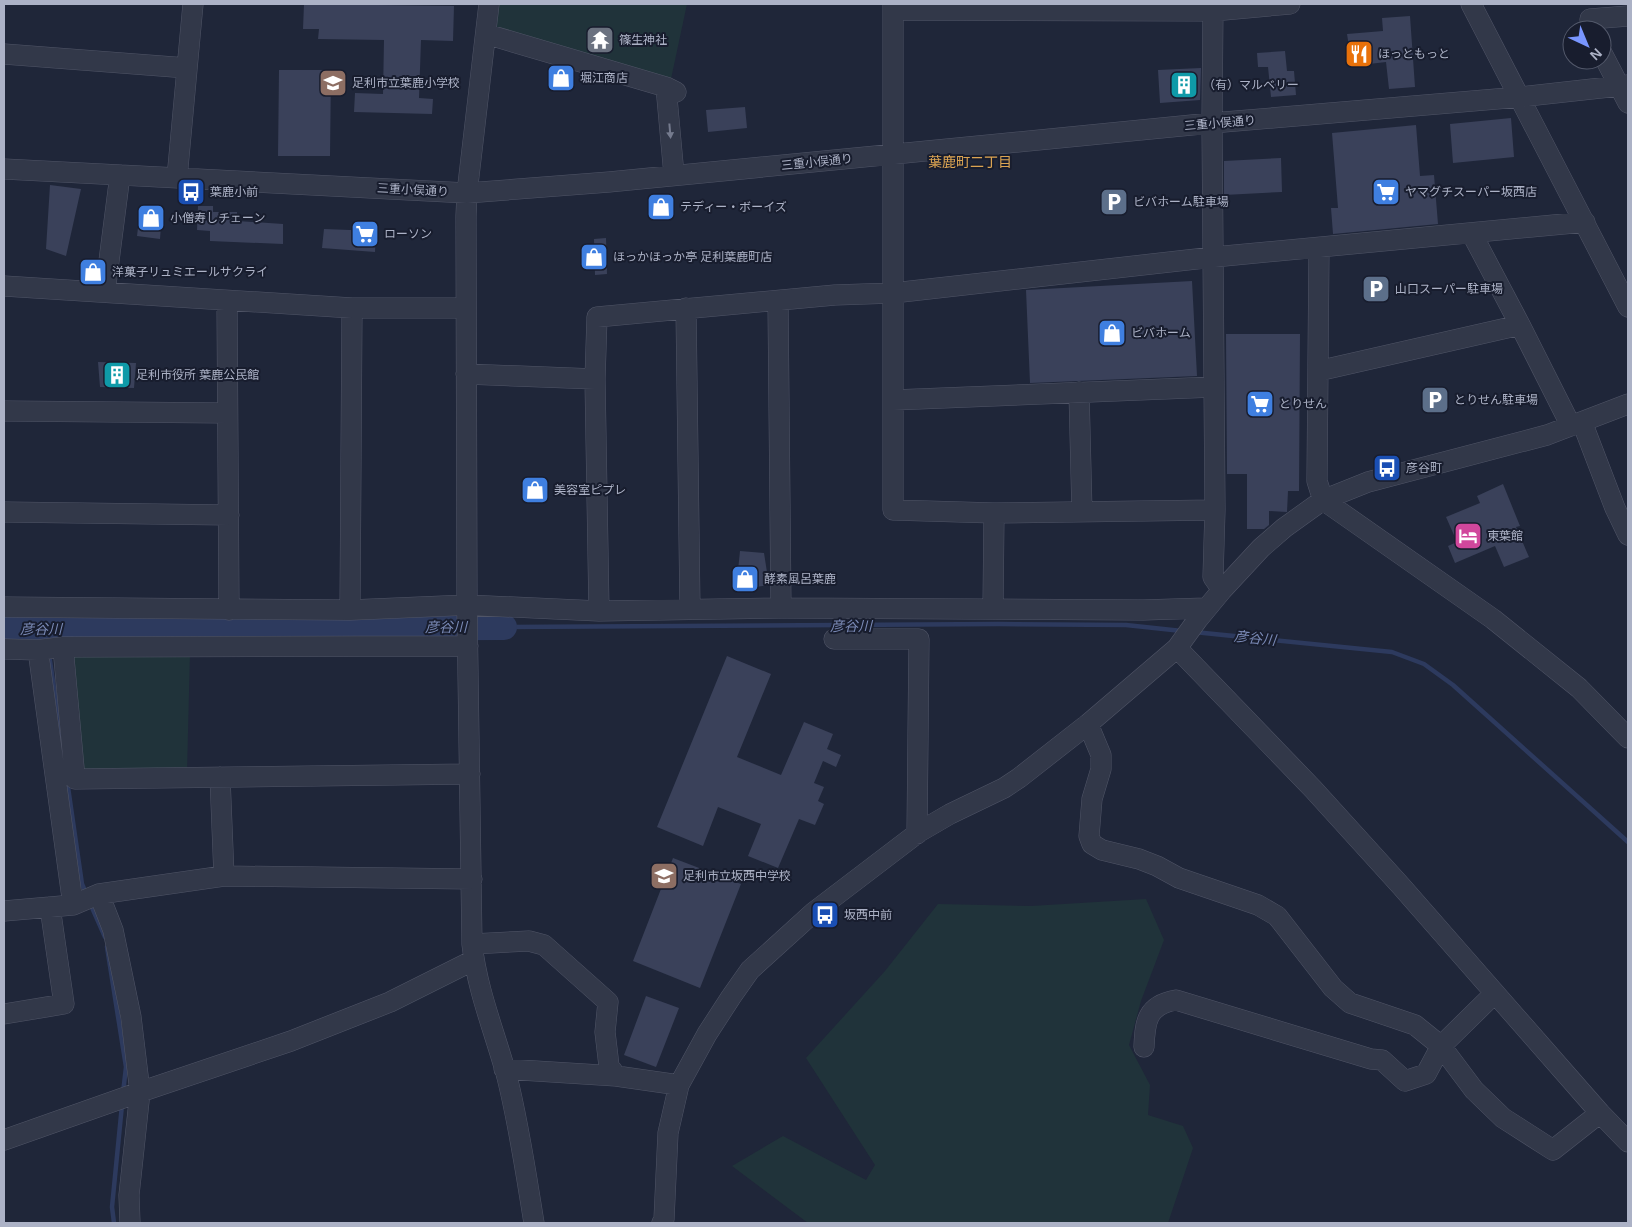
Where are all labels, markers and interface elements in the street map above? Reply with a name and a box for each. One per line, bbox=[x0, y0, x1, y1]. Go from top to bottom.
north arrow bbox=[1562, 20, 1612, 70]
temple icon: 篠生神社 bbox=[585, 25, 615, 55]
place label: 篠生神社 bbox=[619, 33, 667, 47]
restaurant icon: ほっともっと bbox=[1344, 39, 1374, 69]
text: N bbox=[1587, 45, 1605, 64]
place label: ほっともっと bbox=[1378, 47, 1450, 61]
shop icon: 堀江商店 bbox=[546, 63, 576, 93]
school or university icon: 足利市立葉鹿小学校 bbox=[318, 68, 348, 98]
building icon: （有）マルベリー bbox=[1169, 70, 1199, 100]
place label: 堀江商店 bbox=[580, 71, 628, 85]
place label: 足利市立葉鹿小学校 bbox=[352, 76, 460, 90]
place label: （有）マルベリー bbox=[1203, 78, 1299, 92]
street label: 三重小俣通り bbox=[1184, 113, 1256, 133]
one-way arrow bbox=[666, 124, 674, 140]
street label: 三重小俣通り bbox=[780, 151, 854, 173]
district label: 葉鹿町二丁目 bbox=[928, 154, 1012, 170]
bus stop icon: 葉鹿小前 bbox=[176, 177, 206, 207]
supermarket icon: ヤマグチスーパー坂西店 bbox=[1371, 177, 1401, 207]
street label: 三重小俣通り bbox=[377, 181, 449, 199]
place label: 葉鹿小前 bbox=[210, 185, 258, 199]
place label: ヤマグチスーパー坂西店 bbox=[1405, 185, 1537, 199]
parking icon: ビバホーム駐車場 bbox=[1099, 187, 1129, 217]
shop icon: テディー・ボーイズ bbox=[646, 192, 676, 222]
place label: ビバホーム駐車場 bbox=[1133, 195, 1229, 209]
place label: テディー・ボーイズ bbox=[680, 200, 787, 214]
shop icon: 小僧寿しチェーン bbox=[136, 203, 166, 233]
place label: 小僧寿しチェーン bbox=[170, 211, 265, 225]
supermarket icon: ローソン bbox=[350, 219, 380, 249]
place label: ローソン bbox=[384, 227, 432, 241]
shop icon: ほっかほっか亭 足利葉鹿町店 bbox=[579, 242, 609, 272]
place label: ほっかほっか亭 足利葉鹿町店 bbox=[613, 250, 772, 264]
shop icon: 洋菓子リュミエールサクライ bbox=[78, 257, 108, 287]
place label: 洋菓子リュミエールサクライ bbox=[112, 265, 268, 279]
parking icon: 山口スーパー駐車場 bbox=[1361, 274, 1391, 304]
place label: 山口スーパー駐車場 bbox=[1395, 282, 1503, 296]
shop icon: ビバホーム bbox=[1097, 318, 1127, 348]
place label: ビバホーム bbox=[1131, 326, 1191, 340]
building icon: 足利市役所 葉鹿公民館 bbox=[102, 360, 132, 390]
place label: 足利市役所 葉鹿公民館 bbox=[136, 368, 259, 382]
parking icon: とりせん駐車場 bbox=[1420, 385, 1450, 415]
supermarket icon: とりせん bbox=[1245, 389, 1275, 419]
place label: とりせん駐車場 bbox=[1454, 393, 1538, 407]
place label: とりせん bbox=[1279, 397, 1327, 411]
bus stop icon: 彦谷町 bbox=[1372, 453, 1402, 483]
place label: 彦谷町 bbox=[1406, 461, 1442, 475]
shop icon: 美容室ピプレ bbox=[520, 475, 550, 505]
place label: 美容室ピプレ bbox=[554, 483, 626, 497]
hotel icon: 東葉館 bbox=[1453, 521, 1483, 551]
place label: 東葉館 bbox=[1487, 529, 1523, 543]
shop icon: 酵素風呂葉鹿 bbox=[730, 564, 760, 594]
place label: 酵素風呂葉鹿 bbox=[764, 572, 836, 586]
water label: 彦谷川 bbox=[830, 618, 874, 634]
water label: 彦谷川 bbox=[425, 619, 469, 635]
water label: 彦谷川 bbox=[20, 621, 64, 637]
water label: 彦谷川 bbox=[1233, 628, 1279, 648]
school or university icon: 足利市立坂西中学校 bbox=[649, 861, 679, 891]
place label: 足利市立坂西中学校 bbox=[683, 869, 791, 883]
bus stop icon: 坂西中前 bbox=[810, 900, 840, 930]
place label: 坂西中前 bbox=[844, 908, 892, 922]

